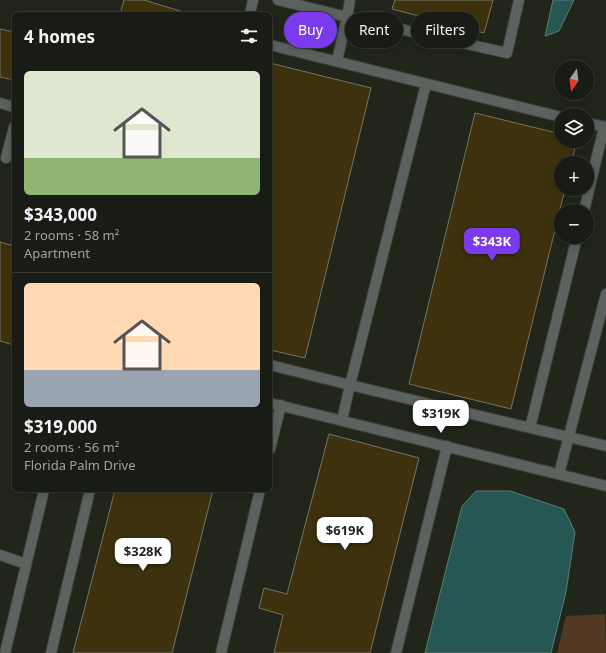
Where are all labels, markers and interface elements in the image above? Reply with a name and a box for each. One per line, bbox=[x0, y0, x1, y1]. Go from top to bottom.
chip: Buy bbox=[284, 12, 337, 48]
chip: Rent bbox=[345, 12, 403, 48]
chip: Filters bbox=[411, 12, 479, 48]
text: 4 homes bbox=[24, 25, 95, 48]
icon: filters bbox=[238, 25, 260, 47]
north arrow bbox=[554, 60, 594, 100]
map controls bbox=[554, 60, 594, 244]
icon: home bbox=[106, 97, 178, 169]
button: layers bbox=[554, 108, 594, 148]
button: + bbox=[554, 156, 594, 196]
text: $343,000 bbox=[24, 203, 97, 226]
button: − bbox=[554, 204, 594, 244]
text: 2 rooms · 58 m² bbox=[24, 226, 119, 244]
pin: $343K bbox=[464, 228, 520, 262]
text: $343K bbox=[473, 232, 511, 250]
text: Apartment bbox=[24, 244, 90, 262]
icon: home bbox=[106, 309, 178, 381]
pin: $319K bbox=[413, 400, 469, 434]
text: $319K bbox=[422, 404, 460, 422]
text: $319,000 bbox=[24, 415, 97, 438]
text: 2 rooms · 56 m² bbox=[24, 438, 119, 456]
text: Florida Palm Drive bbox=[24, 456, 136, 474]
pin: $619K bbox=[317, 517, 373, 551]
text: $619K bbox=[326, 521, 364, 539]
pin: $328K bbox=[115, 538, 171, 572]
text: $328K bbox=[124, 542, 162, 560]

